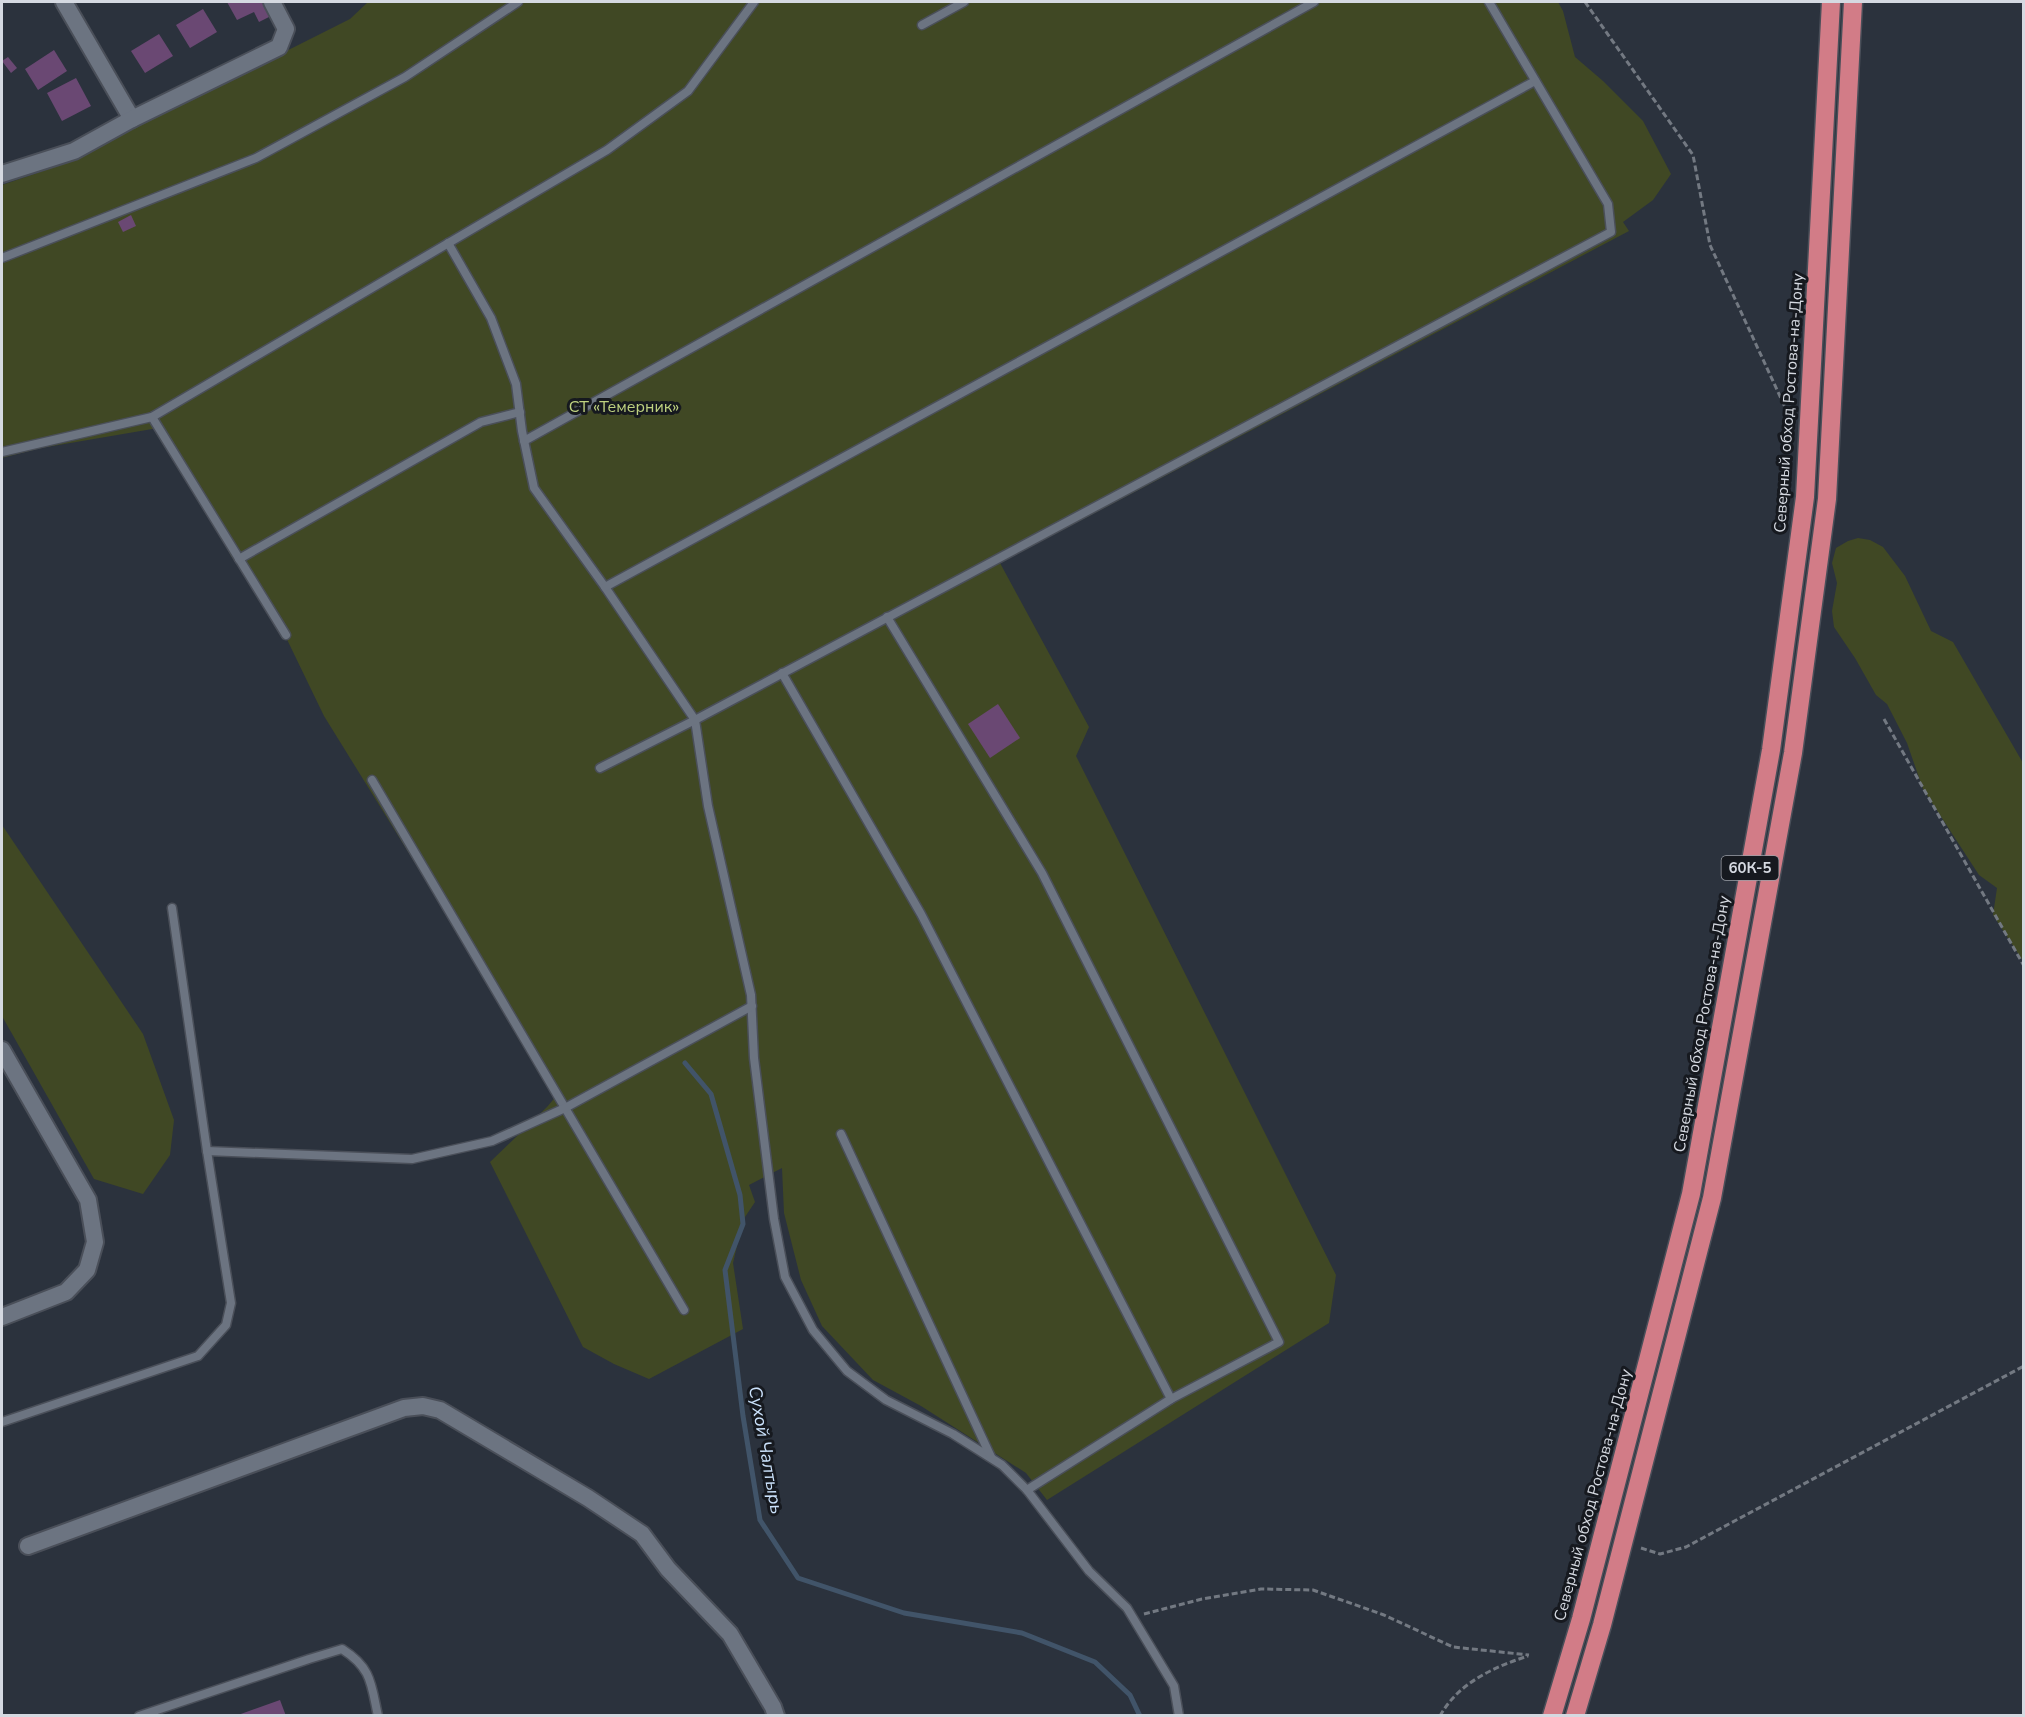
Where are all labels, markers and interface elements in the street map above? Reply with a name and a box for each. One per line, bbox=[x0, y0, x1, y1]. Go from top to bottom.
street label: Северный обход Ростова-на-Дону bbox=[1769, 272, 1809, 533]
park label: СТ «Темерник» bbox=[569, 396, 679, 418]
road number: 60К-5 bbox=[1722, 856, 1778, 880]
street label: Северный обход Ростова-на-Дону bbox=[1669, 893, 1736, 1154]
street label: Северный обход Ростова-на-Дону bbox=[1549, 1366, 1637, 1623]
water label: Сухой Чалтырь bbox=[743, 1384, 789, 1516]

